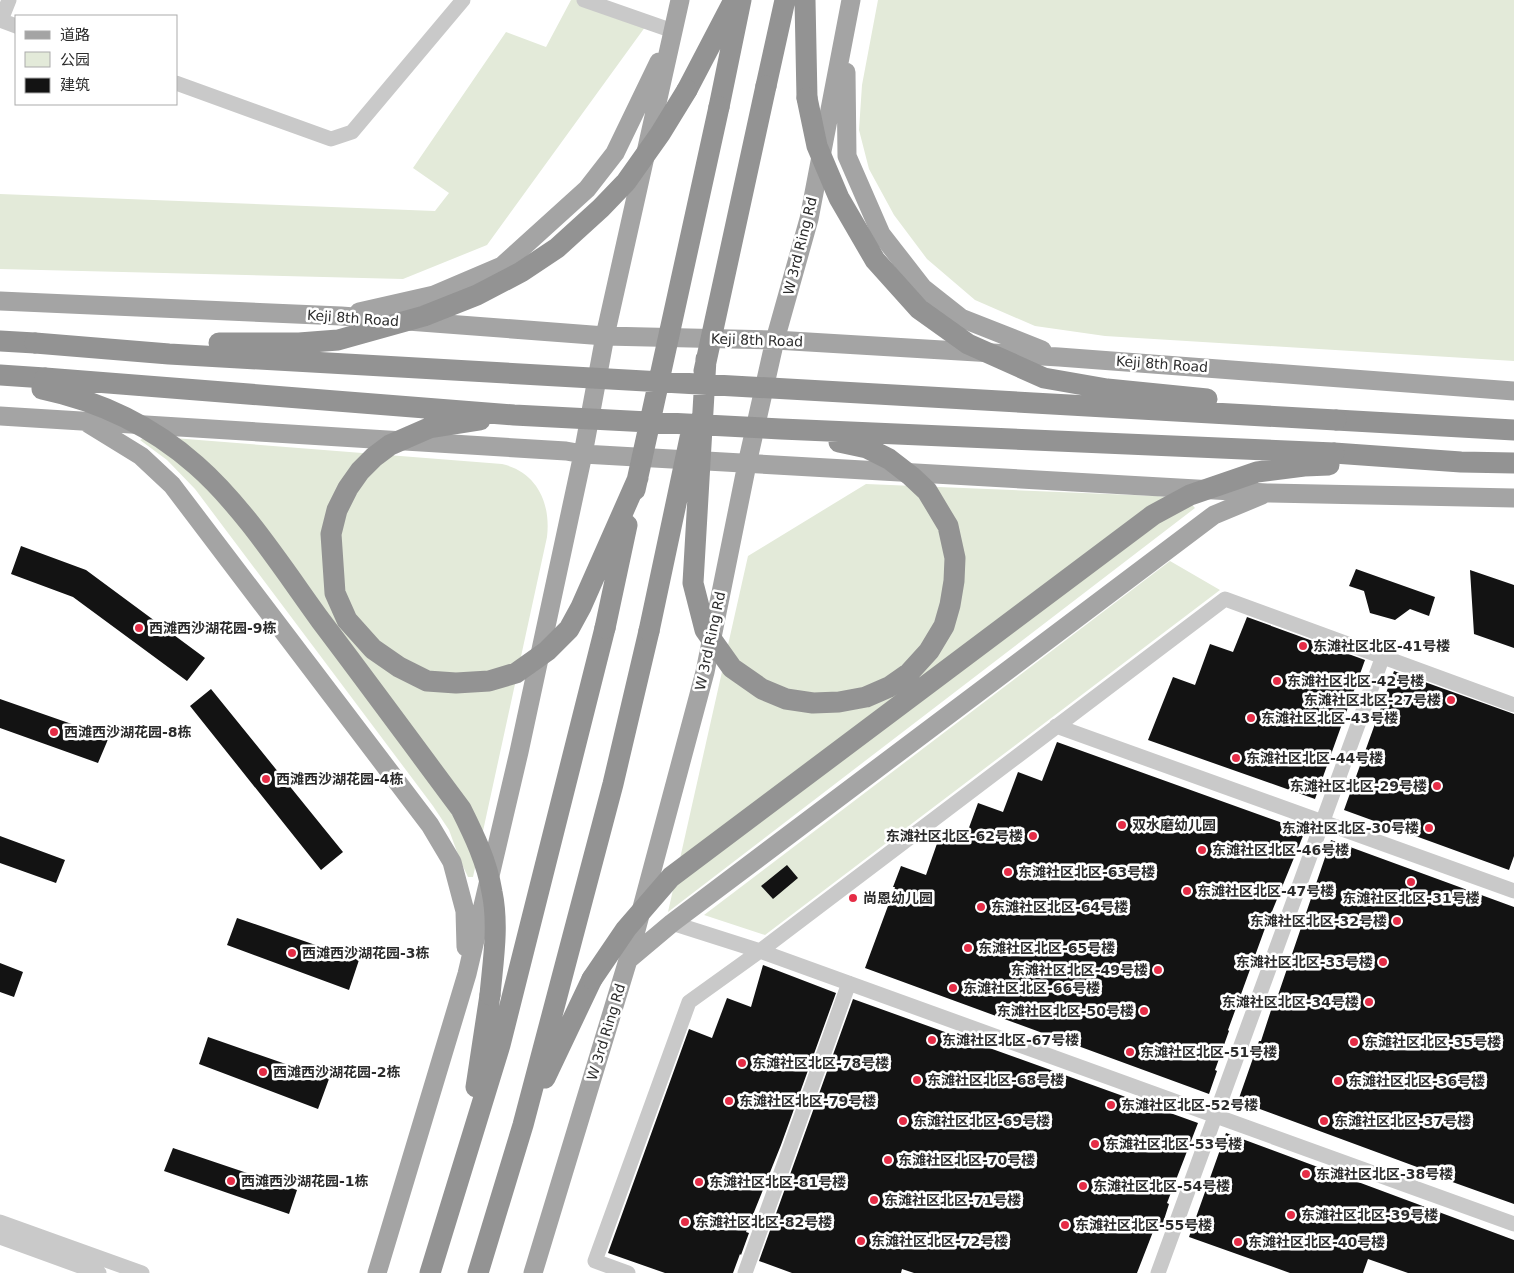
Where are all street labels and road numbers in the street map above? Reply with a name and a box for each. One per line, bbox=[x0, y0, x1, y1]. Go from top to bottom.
street label: W 3rd Ring Rd bbox=[780, 195, 820, 297]
street label: Keji 8th Road bbox=[306, 307, 400, 329]
street label: Keji 8th Road bbox=[711, 330, 803, 350]
street label: Keji 8th Road bbox=[1115, 353, 1209, 375]
street label: W 3rd Ring Rd bbox=[692, 590, 728, 692]
street label: W 3rd Ring Rd bbox=[584, 982, 628, 1082]

